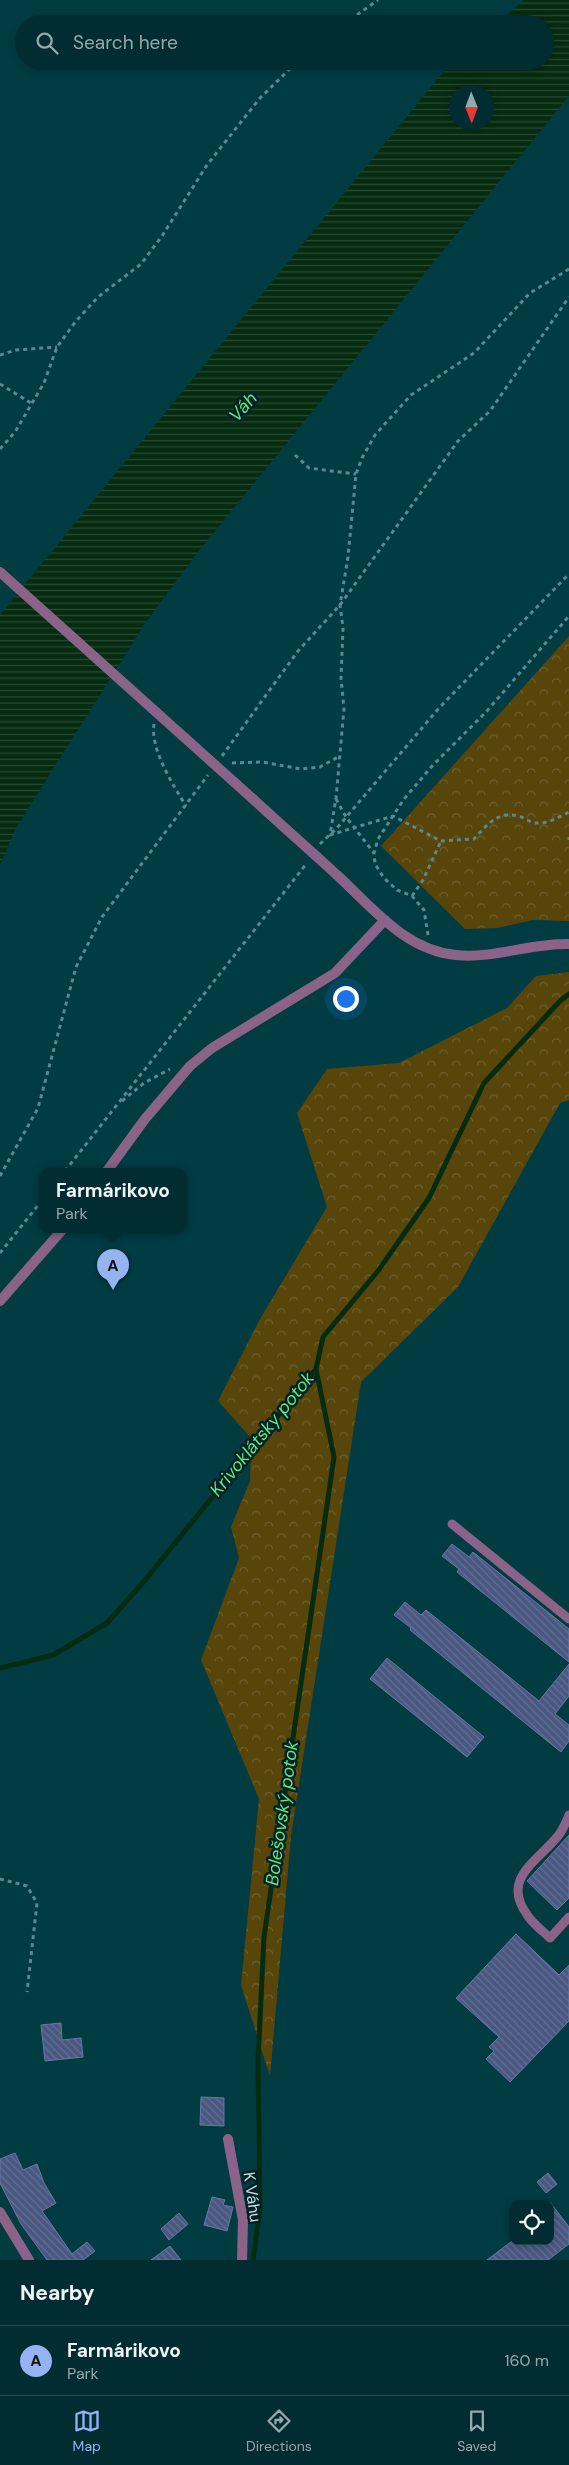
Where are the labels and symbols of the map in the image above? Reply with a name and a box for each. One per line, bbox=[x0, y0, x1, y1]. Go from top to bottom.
north arrow bbox=[449, 85, 494, 130]
water label: Váh bbox=[224, 387, 262, 427]
your location bbox=[333, 986, 359, 1012]
pin: A bbox=[97, 1249, 129, 1290]
water label: Krivoklátsky potok bbox=[204, 1366, 320, 1501]
water label: Bolešovský potok bbox=[260, 1738, 304, 1887]
street label: K Váhu bbox=[239, 2171, 266, 2224]

